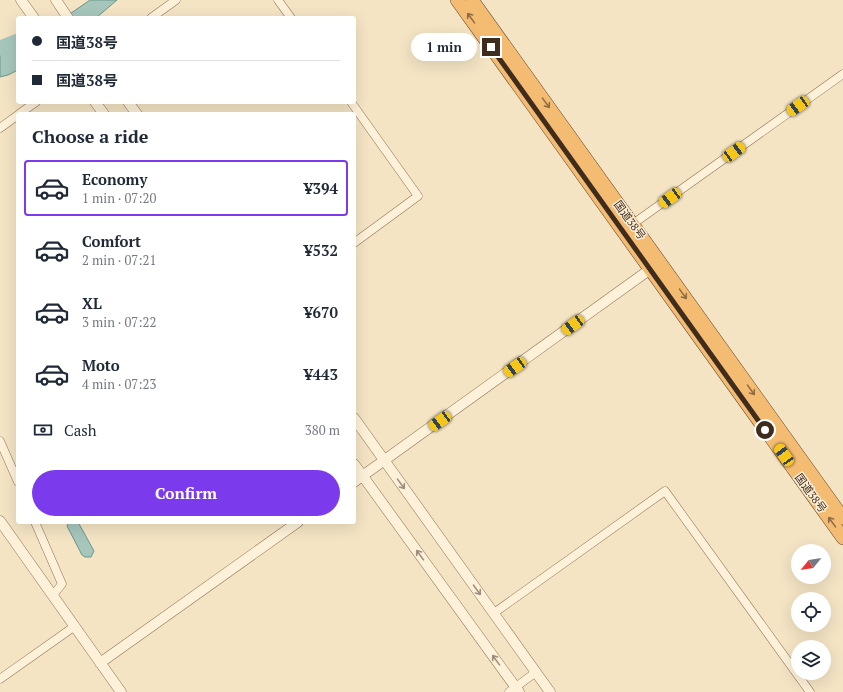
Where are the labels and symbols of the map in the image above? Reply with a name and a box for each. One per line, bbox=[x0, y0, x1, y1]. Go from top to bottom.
one-way arrow bbox=[467, 13, 475, 24]
callout: 1 min bbox=[411, 33, 477, 61]
route end bbox=[482, 38, 500, 56]
car bbox=[785, 94, 811, 118]
one-way arrow bbox=[542, 97, 550, 108]
car bbox=[721, 140, 747, 164]
car bbox=[657, 186, 683, 210]
street label: 国道38号 bbox=[611, 198, 649, 242]
one-way arrow bbox=[679, 288, 687, 299]
car bbox=[560, 313, 586, 337]
car bbox=[502, 355, 528, 379]
one-way arrow bbox=[747, 385, 755, 396]
car bbox=[427, 409, 453, 433]
route start bbox=[756, 421, 774, 439]
car bbox=[772, 442, 796, 468]
street label: 国道38号 bbox=[792, 471, 830, 515]
one-way arrow bbox=[397, 478, 405, 489]
one-way arrow bbox=[828, 517, 836, 528]
north arrow bbox=[791, 544, 831, 584]
one-way arrow bbox=[416, 550, 424, 561]
one-way arrow bbox=[473, 584, 481, 595]
one-way arrow bbox=[492, 655, 500, 666]

